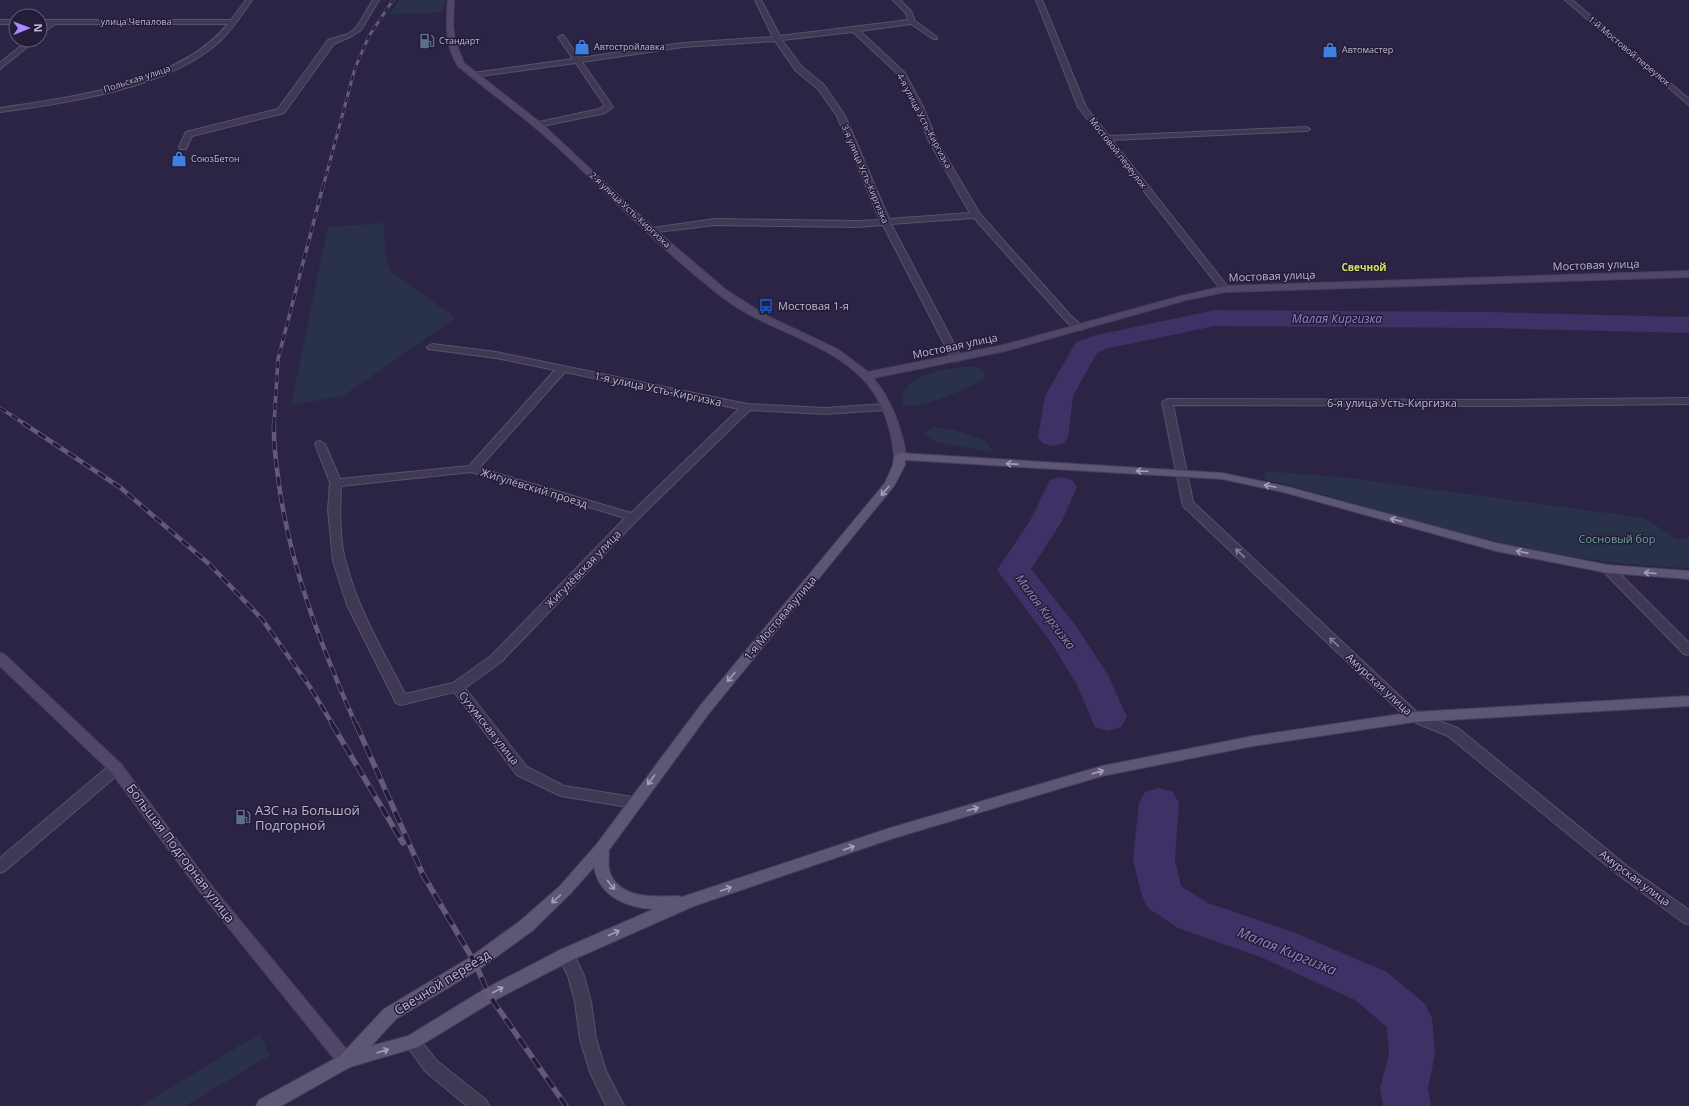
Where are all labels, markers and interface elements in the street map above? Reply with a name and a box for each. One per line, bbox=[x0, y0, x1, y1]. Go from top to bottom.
north arrow bbox=[8, 8, 48, 48]
street label: 1-й Мостовой переулок bbox=[1586, 12, 1673, 89]
street label: улица Чепалова bbox=[101, 15, 171, 28]
text: N bbox=[31, 23, 46, 32]
fuel station icon: Стандарт bbox=[418, 32, 436, 50]
place label: Стандарт bbox=[439, 34, 480, 47]
shop icon: Автостройлавка bbox=[573, 38, 591, 56]
place label: Автостройлавка bbox=[594, 40, 665, 53]
shop icon: Автомастер bbox=[1321, 41, 1339, 59]
place label: Автомастер bbox=[1342, 43, 1393, 56]
street label: Польская улица bbox=[102, 62, 172, 95]
street label: 4-я улица Усть-Киргизка bbox=[894, 71, 955, 171]
street label: Мостовой переулок bbox=[1086, 114, 1151, 191]
street label: 3-я улица Усть-Киргизка bbox=[839, 122, 892, 225]
shop icon: СоюзБетон bbox=[170, 150, 188, 168]
place label: СоюзБетон bbox=[191, 152, 240, 165]
street label: 2-я улица Усть-Киргизка bbox=[587, 169, 674, 251]
street label: Мостовая улица bbox=[1552, 255, 1640, 274]
district label: Свечной bbox=[1341, 260, 1387, 274]
street label: Мостовая улица bbox=[1228, 266, 1316, 285]
bus stop icon: Мостовая 1-я bbox=[757, 297, 775, 315]
place label: Мостовая 1-я bbox=[778, 298, 849, 313]
water label: Малая Киргизка bbox=[1292, 310, 1382, 327]
street label: Мостовая улица bbox=[911, 329, 999, 362]
street label: 1-я улица Усть-Киргизка bbox=[593, 368, 723, 409]
street label: 6-я улица Усть-Киргизка bbox=[1327, 395, 1457, 410]
one-way arrow bbox=[1006, 461, 1019, 468]
street label: Жигулёвский проезд bbox=[479, 464, 590, 511]
one-way arrow bbox=[1136, 467, 1149, 474]
one-way arrow bbox=[1264, 482, 1277, 490]
one-way arrow bbox=[881, 485, 889, 496]
one-way arrow bbox=[1390, 516, 1403, 523]
street label: Жигулёвская улица bbox=[541, 526, 624, 611]
park label: Сосновый бор bbox=[1579, 531, 1656, 546]
one-way arrow bbox=[1235, 548, 1245, 557]
one-way arrow bbox=[1516, 548, 1529, 556]
one-way arrow bbox=[1644, 569, 1657, 576]
water label: Малая Киргизка bbox=[1011, 571, 1079, 653]
street label: 1-я Мостовая улица bbox=[740, 572, 819, 663]
one-way arrow bbox=[1329, 637, 1339, 647]
street label: Амурская улица bbox=[1343, 649, 1416, 718]
one-way arrow bbox=[726, 672, 735, 683]
street label: Сухумская улица bbox=[456, 688, 523, 768]
one-way arrow bbox=[1091, 768, 1104, 776]
one-way arrow bbox=[647, 774, 655, 785]
street label: Большая Подгорная улица bbox=[123, 780, 239, 926]
place label: АЗС на Большой Подгорной bbox=[255, 801, 360, 834]
one-way arrow bbox=[966, 805, 979, 812]
fuel station icon: АЗС на Большой Подгорной bbox=[234, 808, 252, 826]
one-way arrow bbox=[842, 843, 854, 851]
street label: Амурская улица bbox=[1597, 846, 1674, 909]
one-way arrow bbox=[606, 880, 615, 890]
one-way arrow bbox=[719, 885, 732, 892]
one-way arrow bbox=[551, 894, 562, 903]
water label: Малая Киргизка bbox=[1235, 922, 1340, 979]
one-way arrow bbox=[608, 929, 620, 936]
street label: Свечной переезд bbox=[391, 945, 494, 1019]
one-way arrow bbox=[492, 986, 504, 994]
one-way arrow bbox=[377, 1046, 390, 1054]

